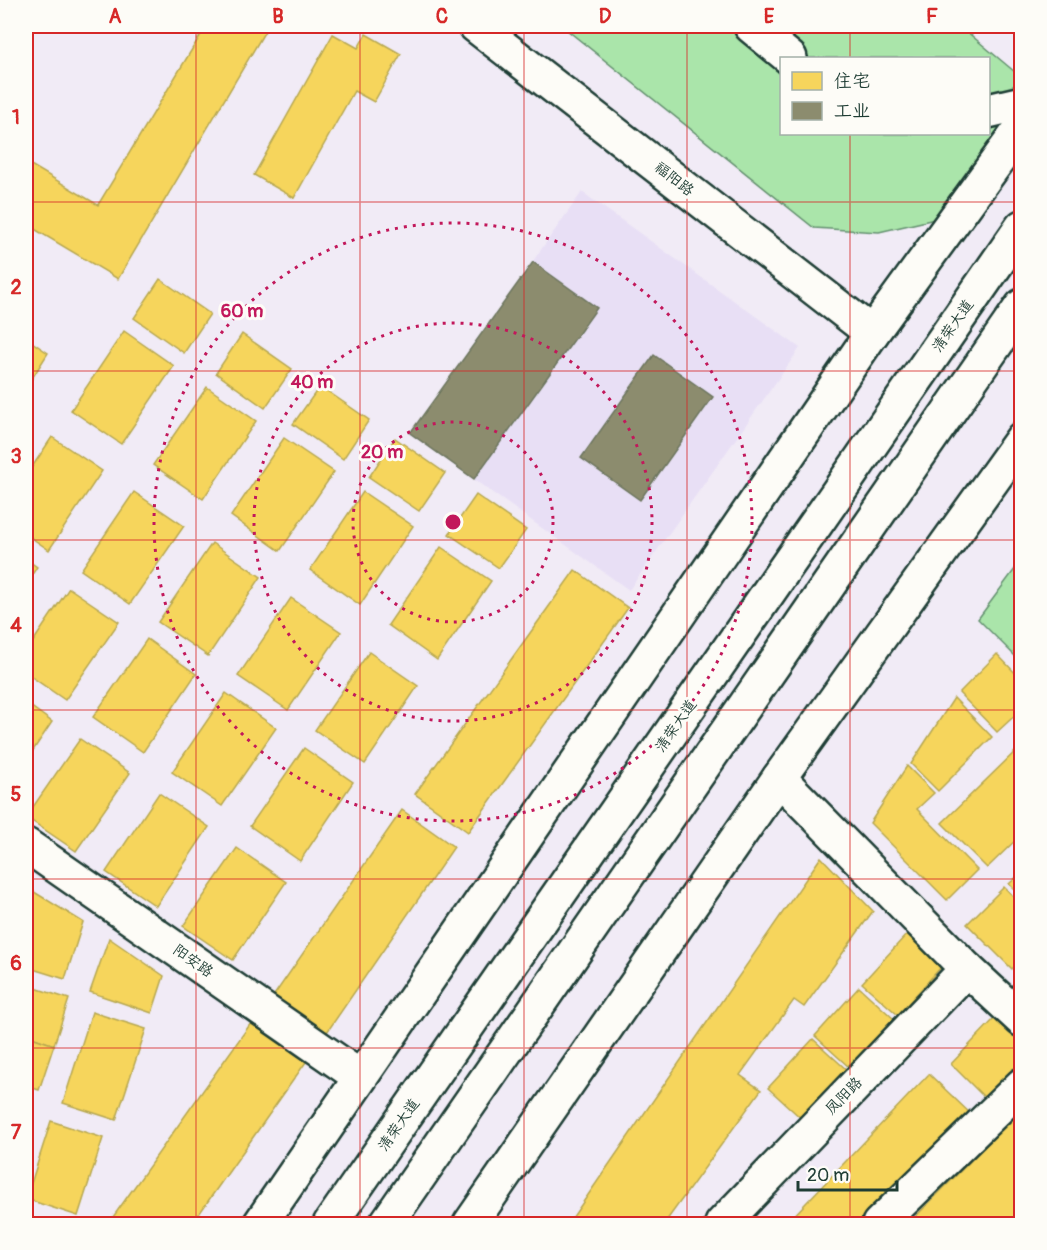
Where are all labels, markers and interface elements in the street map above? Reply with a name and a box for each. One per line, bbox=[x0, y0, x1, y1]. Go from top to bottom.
text: A bbox=[109, 4, 122, 29]
text: B bbox=[272, 4, 284, 29]
text: C bbox=[436, 4, 448, 29]
text: D bbox=[599, 4, 612, 29]
text: E bbox=[764, 4, 775, 29]
text: F bbox=[926, 4, 938, 29]
legend bbox=[780, 57, 990, 135]
text: 住宅 bbox=[834, 70, 870, 93]
text: 工业 bbox=[834, 100, 870, 123]
text: 1 bbox=[12, 105, 20, 130]
street label: 福阳路 bbox=[650, 158, 698, 200]
text: 2 bbox=[10, 275, 22, 300]
street label: 清荣大道 bbox=[928, 296, 978, 356]
text: 60 m bbox=[221, 300, 263, 323]
text: 40 m bbox=[291, 371, 333, 394]
text: 20 m bbox=[361, 441, 403, 464]
text: 3 bbox=[10, 444, 22, 469]
centre of rings bbox=[443, 512, 463, 532]
text: 4 bbox=[10, 613, 22, 638]
street label: 清荣大道 bbox=[651, 696, 701, 756]
text: 5 bbox=[11, 782, 22, 807]
street label: 阳安路 bbox=[169, 940, 217, 982]
text: 6 bbox=[10, 951, 22, 976]
street label: 凤阳路 bbox=[822, 1073, 866, 1119]
street label: 清荣大道 bbox=[374, 1095, 424, 1155]
text: 7 bbox=[11, 1120, 22, 1145]
scale bar bbox=[798, 1154, 897, 1192]
text: 20 m bbox=[807, 1164, 849, 1187]

